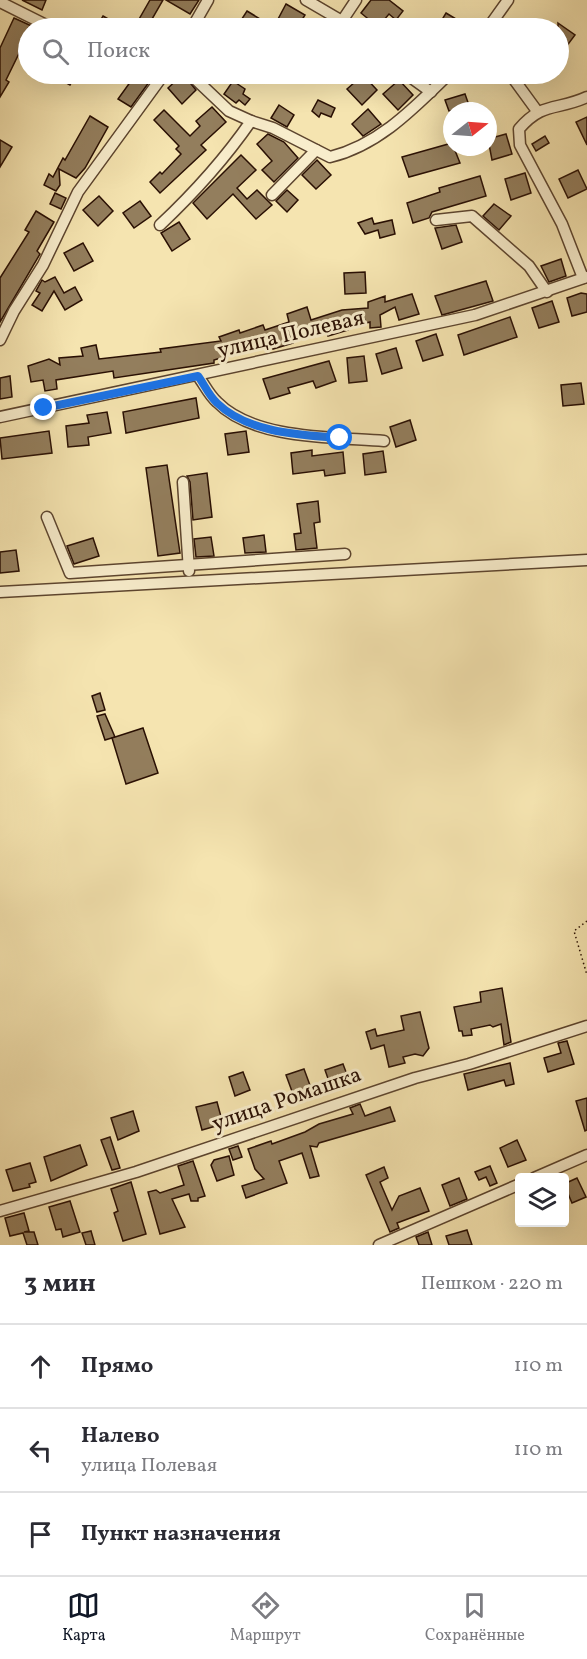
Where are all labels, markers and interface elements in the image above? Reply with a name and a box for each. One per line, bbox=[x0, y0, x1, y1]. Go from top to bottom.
search box bbox=[18, 18, 569, 84]
icon: search bbox=[39, 35, 72, 68]
text: Поиск bbox=[87, 36, 150, 67]
north arrow bbox=[443, 102, 497, 156]
street label: улица Полевая bbox=[215, 303, 367, 367]
route end bbox=[30, 394, 56, 420]
route start bbox=[326, 424, 352, 450]
street label: улица Ромашка bbox=[208, 1060, 366, 1140]
map controls bbox=[515, 1173, 569, 1227]
button: layers bbox=[515, 1173, 569, 1227]
text: 3 мин bbox=[24, 1266, 96, 1302]
text: Пешком · 220 m bbox=[421, 1270, 563, 1298]
icon: ahead bbox=[24, 1350, 57, 1383]
text: Прямо bbox=[81, 1351, 153, 1382]
text: 110 m bbox=[514, 1352, 563, 1380]
text: Налево bbox=[81, 1421, 160, 1452]
icon: left bbox=[24, 1434, 57, 1467]
text: 110 m bbox=[514, 1436, 563, 1464]
text: улица Полевая bbox=[81, 1452, 217, 1480]
icon: arrive bbox=[24, 1518, 57, 1551]
text: Пункт назначения bbox=[81, 1519, 281, 1550]
tab: Карта bbox=[62, 1589, 106, 1647]
tab: Маршрут bbox=[230, 1589, 301, 1647]
tab: Сохранённые bbox=[425, 1589, 525, 1647]

